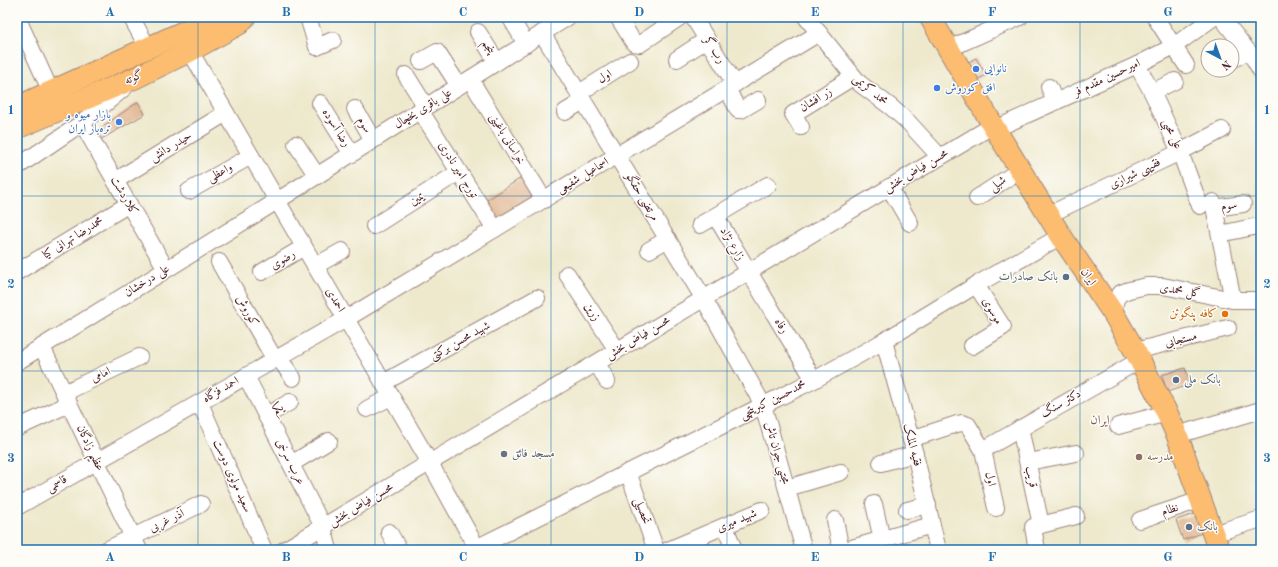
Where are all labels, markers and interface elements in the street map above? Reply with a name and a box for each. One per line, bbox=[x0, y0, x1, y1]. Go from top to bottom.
text: A bbox=[105, 6, 115, 19]
text: B bbox=[281, 6, 291, 19]
text: C bbox=[459, 6, 467, 19]
text: D bbox=[634, 6, 644, 19]
text: E bbox=[811, 6, 820, 19]
text: F bbox=[988, 6, 997, 19]
text: G bbox=[1163, 6, 1173, 19]
street label: رب گر bbox=[699, 31, 730, 66]
street label: پنجم bbox=[476, 38, 497, 59]
north arrow bbox=[1200, 38, 1240, 78]
street label: امیرحسین مقدم فر bbox=[1070, 57, 1144, 103]
text: N bbox=[1218, 58, 1232, 72]
place label: نانوایی bbox=[984, 63, 1007, 76]
marker: نانوایی bbox=[971, 64, 981, 74]
street label: گوته bbox=[122, 67, 146, 88]
street label: اول bbox=[596, 68, 615, 87]
street label: محمد کریمی bbox=[849, 71, 891, 109]
place label: افق کوروش bbox=[945, 81, 996, 95]
marker: افق کوروش bbox=[932, 83, 942, 93]
street label: زر افشان bbox=[798, 85, 834, 114]
street label: علی باقری یخچال bbox=[392, 86, 455, 133]
text: 1 bbox=[7, 104, 15, 117]
text: 1 bbox=[1263, 104, 1271, 117]
street label: رضا آسوده bbox=[319, 105, 355, 150]
place label: بازار میوه و تره‌بار ایران bbox=[64, 109, 111, 135]
street label: خراسانی باغینی bbox=[485, 111, 527, 168]
street label: سوم bbox=[351, 115, 373, 137]
marker: بازار میوه و تره‌بار ایران bbox=[114, 117, 124, 127]
street label: علی محبی bbox=[1157, 117, 1184, 153]
street label: حیدر دانش bbox=[148, 130, 195, 166]
street label: تورج امیر نادری bbox=[433, 140, 480, 203]
street label: محسن فیاض بخش bbox=[882, 147, 952, 197]
street label: اسماعیل شفیعی bbox=[555, 156, 612, 198]
street label: فقیهی شیرازی bbox=[1107, 156, 1163, 193]
street label: واعظی bbox=[205, 161, 236, 186]
street label: مرتضی حقگو bbox=[621, 168, 664, 224]
street label: کلاردشت bbox=[108, 174, 141, 217]
street label: شبلی bbox=[987, 174, 1010, 196]
street label: یمین bbox=[408, 190, 427, 208]
street label: سوم bbox=[1220, 199, 1239, 217]
street label: محمدرضا تهرانی کیا bbox=[41, 215, 106, 262]
street label: زارع نژاد bbox=[714, 225, 747, 265]
street label: رضوی bbox=[269, 248, 298, 273]
street label: علی درخشان bbox=[122, 262, 173, 301]
street label: ایران bbox=[1078, 266, 1098, 288]
place label: بانک صادرات bbox=[999, 270, 1058, 283]
marker: بانک صادرات bbox=[1061, 272, 1071, 282]
text: 2 bbox=[7, 278, 15, 291]
text: 2 bbox=[1263, 278, 1271, 291]
street label: گل محمدی bbox=[1158, 279, 1202, 302]
street label: احمدی bbox=[323, 286, 347, 315]
street label: کوروش bbox=[233, 293, 261, 329]
street label: موسوی bbox=[979, 295, 1004, 327]
street label: زرین bbox=[582, 301, 602, 323]
place label: کافه پنگوئن bbox=[1170, 305, 1217, 322]
marker: کافه پنگوئن bbox=[1220, 309, 1230, 319]
street label: محسن فیاض بخش bbox=[604, 314, 674, 364]
street label: رفاه bbox=[772, 316, 790, 336]
street label: شهید محسن برکتی bbox=[427, 319, 493, 364]
street label: مستجابی bbox=[1164, 330, 1199, 352]
street label: امامی bbox=[89, 365, 113, 385]
street label: احمد فزگاه bbox=[199, 372, 242, 406]
place label: بانک ملی bbox=[1184, 373, 1221, 388]
marker: بانک ملی bbox=[1171, 375, 1181, 385]
street label: محمدحسین کبریتچی bbox=[738, 377, 809, 424]
street label: دکتر سنگ bbox=[1037, 385, 1083, 420]
street label: یکم bbox=[269, 399, 288, 420]
district label: ایران bbox=[1090, 414, 1110, 427]
street label: مجتبی جوان تاش bbox=[760, 421, 792, 487]
street label: عظیم زادگان bbox=[70, 422, 109, 475]
street label: فقیه الملک bbox=[901, 422, 924, 468]
street label: عرب سرخی bbox=[272, 437, 307, 488]
street label: سعید مولوی دوست bbox=[210, 438, 253, 515]
place label: مسجد فائق bbox=[512, 448, 555, 461]
marker: مسجد فائق bbox=[499, 449, 509, 459]
place label: مدرسه bbox=[1147, 451, 1173, 463]
text: 3 bbox=[7, 452, 15, 465]
marker: مدرسه bbox=[1134, 452, 1144, 462]
text: 3 bbox=[1263, 452, 1271, 465]
street label: قریب bbox=[1022, 465, 1039, 489]
street label: اول bbox=[982, 471, 997, 488]
street label: قاسمی bbox=[45, 473, 70, 496]
street label: محسن فیاض بخش bbox=[327, 481, 397, 531]
street label: تحصیلی bbox=[630, 496, 653, 527]
street label: نظام bbox=[1160, 502, 1181, 522]
street label: آذر غربی bbox=[146, 504, 189, 536]
street label: شهید میری bbox=[715, 507, 759, 536]
place label: بانک bbox=[1197, 520, 1218, 533]
marker: بانک bbox=[1184, 522, 1194, 532]
text: A bbox=[105, 551, 115, 564]
text: B bbox=[281, 551, 291, 564]
text: C bbox=[459, 551, 467, 564]
text: D bbox=[634, 551, 644, 564]
text: E bbox=[811, 551, 820, 564]
text: F bbox=[988, 551, 997, 564]
text: G bbox=[1163, 551, 1173, 564]

